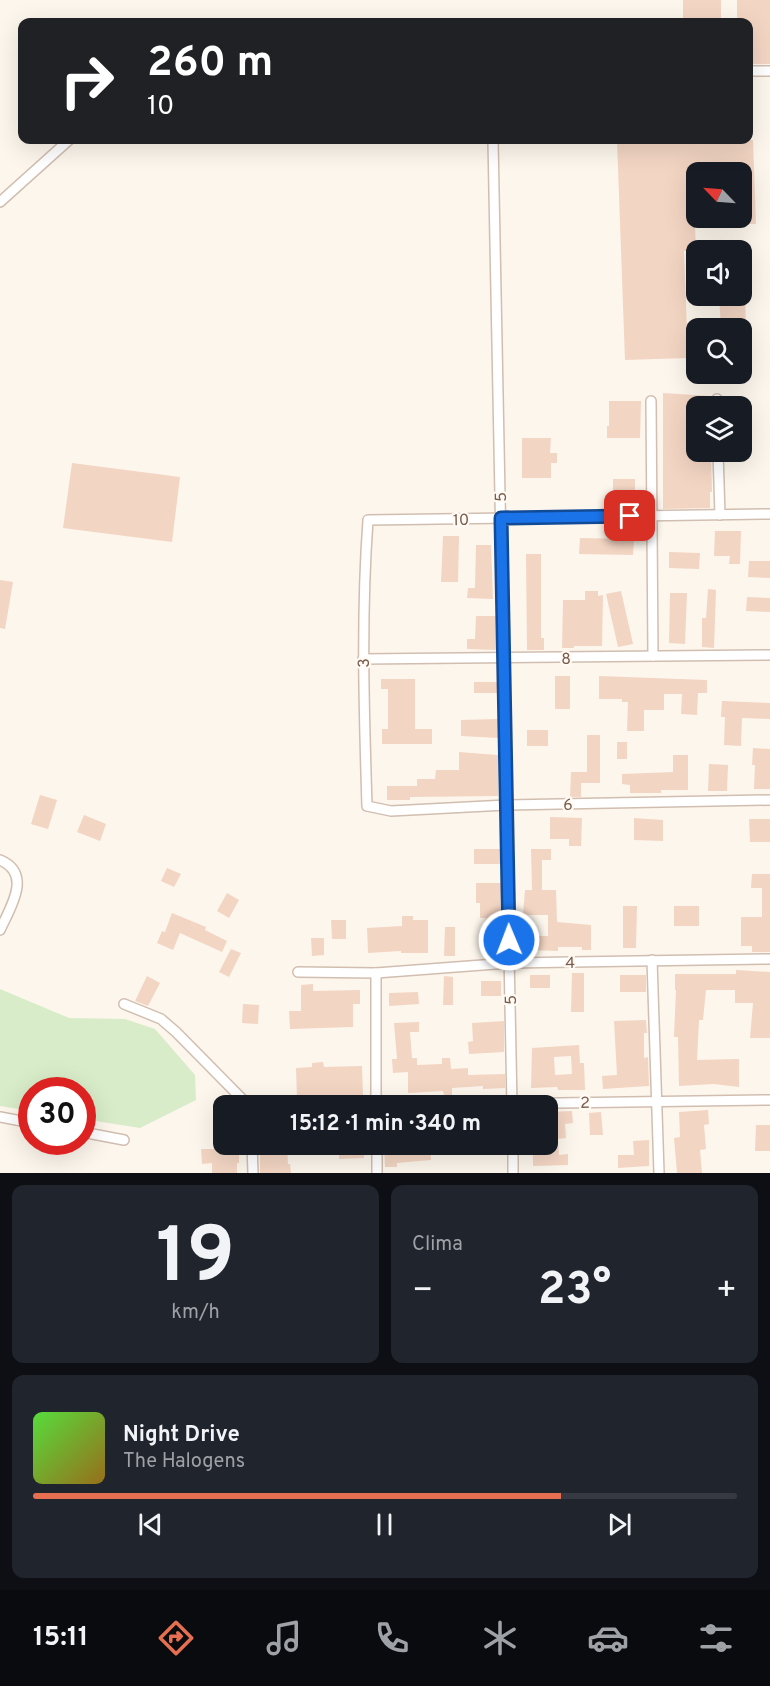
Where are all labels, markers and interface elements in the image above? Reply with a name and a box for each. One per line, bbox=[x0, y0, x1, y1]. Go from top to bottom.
text: 260 m bbox=[147, 38, 273, 91]
icon: right bbox=[48, 42, 126, 120]
text: 10 bbox=[147, 90, 174, 124]
north arrow bbox=[686, 162, 752, 228]
map controls bbox=[686, 162, 752, 462]
button: sound bbox=[686, 240, 752, 306]
button: search bbox=[686, 318, 752, 384]
button: layers bbox=[686, 396, 752, 462]
pin bbox=[604, 490, 655, 541]
street label: 5 bbox=[492, 492, 512, 502]
icon: arrive bbox=[613, 499, 646, 532]
street label: 10 bbox=[453, 511, 469, 531]
street label: 8 bbox=[561, 650, 571, 670]
street label: 3 bbox=[355, 658, 375, 668]
street label: 6 bbox=[563, 796, 573, 816]
position arrow bbox=[477, 908, 541, 972]
street label: 4 bbox=[565, 954, 575, 974]
street label: 5 bbox=[502, 995, 522, 1005]
speed limit sign: 30 bbox=[18, 1077, 96, 1155]
street label: 2 bbox=[580, 1094, 590, 1114]
text: 15:12 · 1 min · 340 m bbox=[290, 1111, 481, 1138]
text: 19 bbox=[156, 1211, 235, 1310]
text: Clima bbox=[412, 1232, 463, 1258]
text: 23° bbox=[538, 1263, 611, 1320]
text: − bbox=[412, 1271, 433, 1313]
text: + bbox=[716, 1271, 737, 1313]
text: km/h bbox=[171, 1300, 220, 1326]
text: Night Drive bbox=[123, 1422, 240, 1449]
text: The Halogens bbox=[123, 1449, 245, 1475]
icon: previous bbox=[134, 1508, 167, 1541]
icon: pause bbox=[368, 1508, 401, 1541]
icon: next bbox=[603, 1508, 636, 1541]
icon: directions bbox=[155, 1617, 197, 1659]
icon: music bbox=[263, 1617, 305, 1659]
icon: phone bbox=[371, 1617, 413, 1659]
icon: climate bbox=[479, 1617, 521, 1659]
icon: car bbox=[587, 1617, 629, 1659]
icon: filters bbox=[695, 1617, 737, 1659]
text: 15:11 bbox=[33, 1621, 89, 1655]

